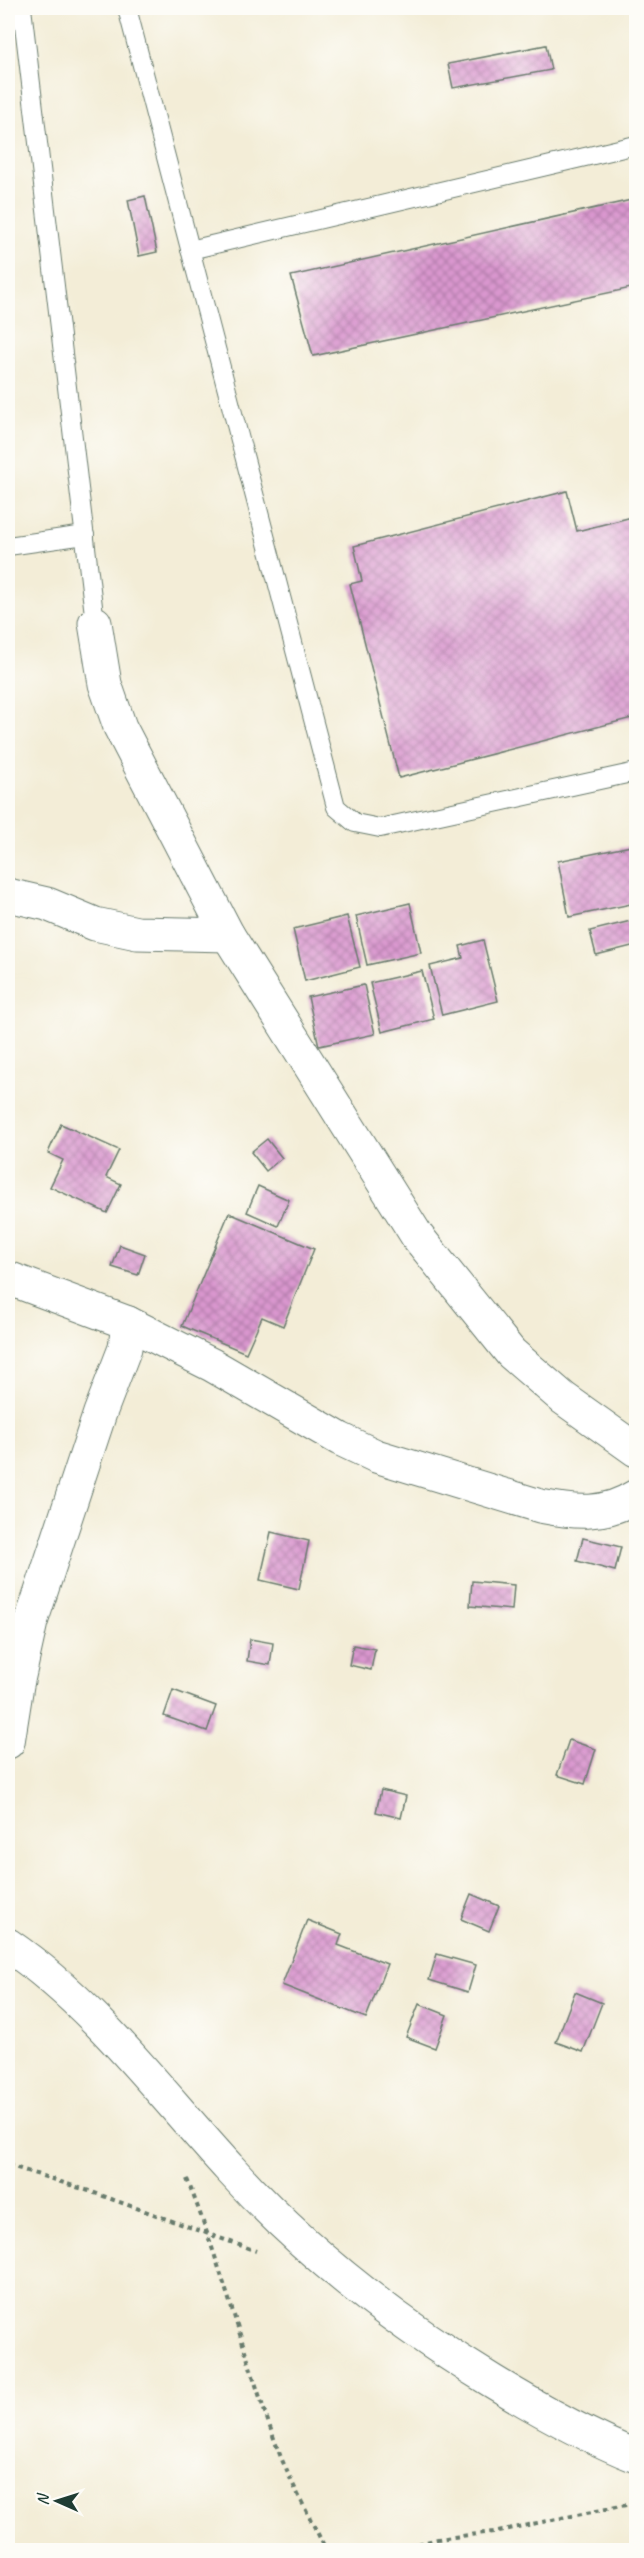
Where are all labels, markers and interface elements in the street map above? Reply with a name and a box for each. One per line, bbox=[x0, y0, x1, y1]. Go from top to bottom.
north arrow bbox=[27, 2471, 87, 2531]
text: N bbox=[33, 2492, 53, 2506]

